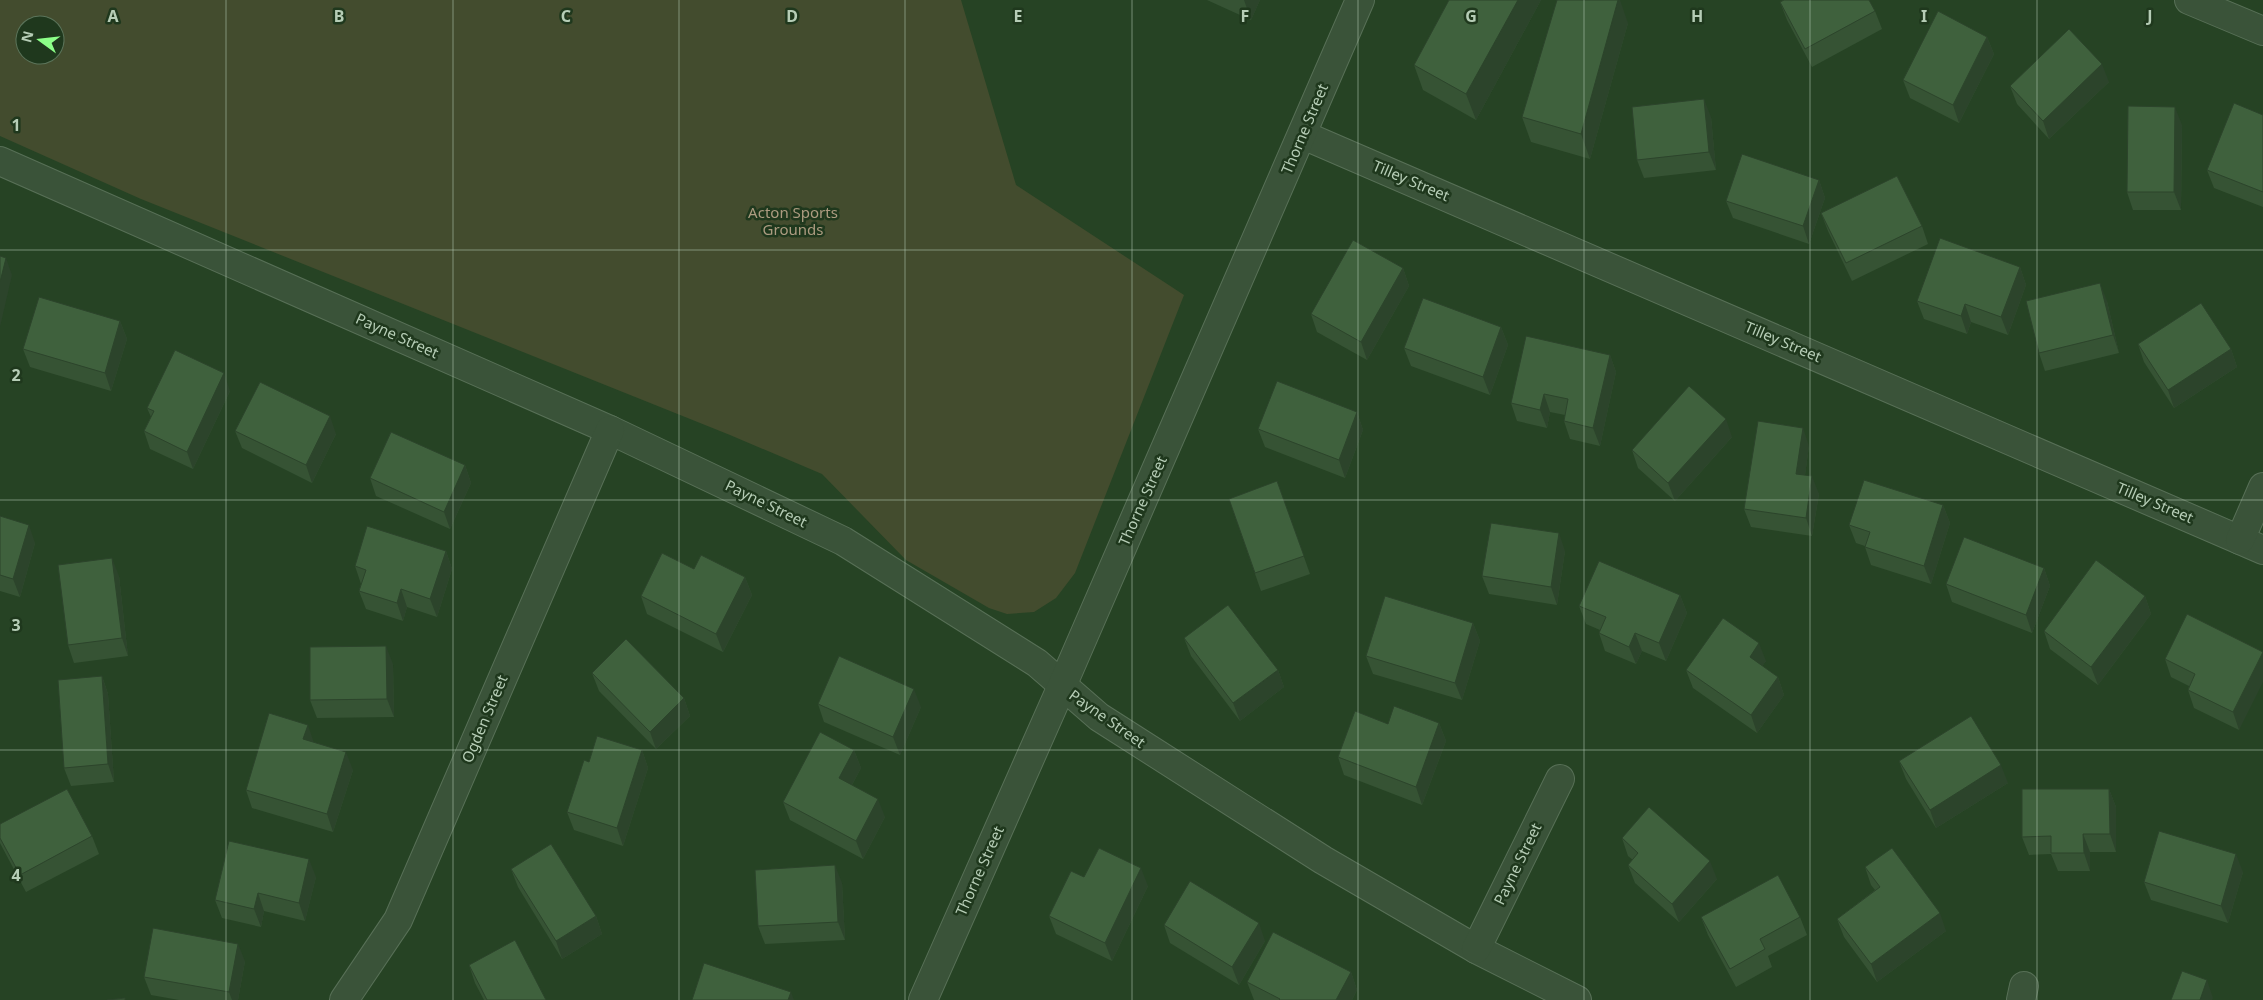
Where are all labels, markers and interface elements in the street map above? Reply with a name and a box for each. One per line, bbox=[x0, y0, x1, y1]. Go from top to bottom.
text: A bbox=[107, 5, 119, 27]
text: B bbox=[334, 5, 344, 27]
text: C bbox=[561, 5, 571, 27]
text: D bbox=[786, 5, 798, 27]
text: E bbox=[1014, 5, 1023, 27]
text: F bbox=[1241, 5, 1249, 27]
text: G bbox=[1465, 5, 1477, 27]
text: H bbox=[1691, 5, 1703, 27]
text: I bbox=[1921, 5, 1927, 27]
text: J bbox=[2145, 5, 2153, 27]
north arrow bbox=[15, 15, 65, 65]
text: N bbox=[16, 29, 38, 44]
street label: Thorne Street bbox=[1276, 80, 1332, 177]
text: 1 bbox=[11, 114, 21, 136]
street label: Tilley Street bbox=[1370, 155, 1453, 205]
park label: Acton Sports Grounds bbox=[748, 202, 838, 239]
street label: Payne Street bbox=[353, 308, 442, 362]
street label: Tilley Street bbox=[1742, 316, 1825, 366]
text: 2 bbox=[11, 364, 21, 386]
street label: Thorne Street bbox=[1113, 452, 1171, 549]
street label: Payne Street bbox=[722, 475, 811, 532]
street label: Tilley Street bbox=[2114, 477, 2197, 527]
text: 3 bbox=[11, 614, 21, 636]
street label: Ogden Street bbox=[457, 671, 512, 766]
street label: Payne Street bbox=[1066, 685, 1150, 752]
street label: Payne Street bbox=[1489, 819, 1546, 908]
street label: Thorne Street bbox=[950, 822, 1008, 919]
text: 4 bbox=[11, 864, 21, 886]

